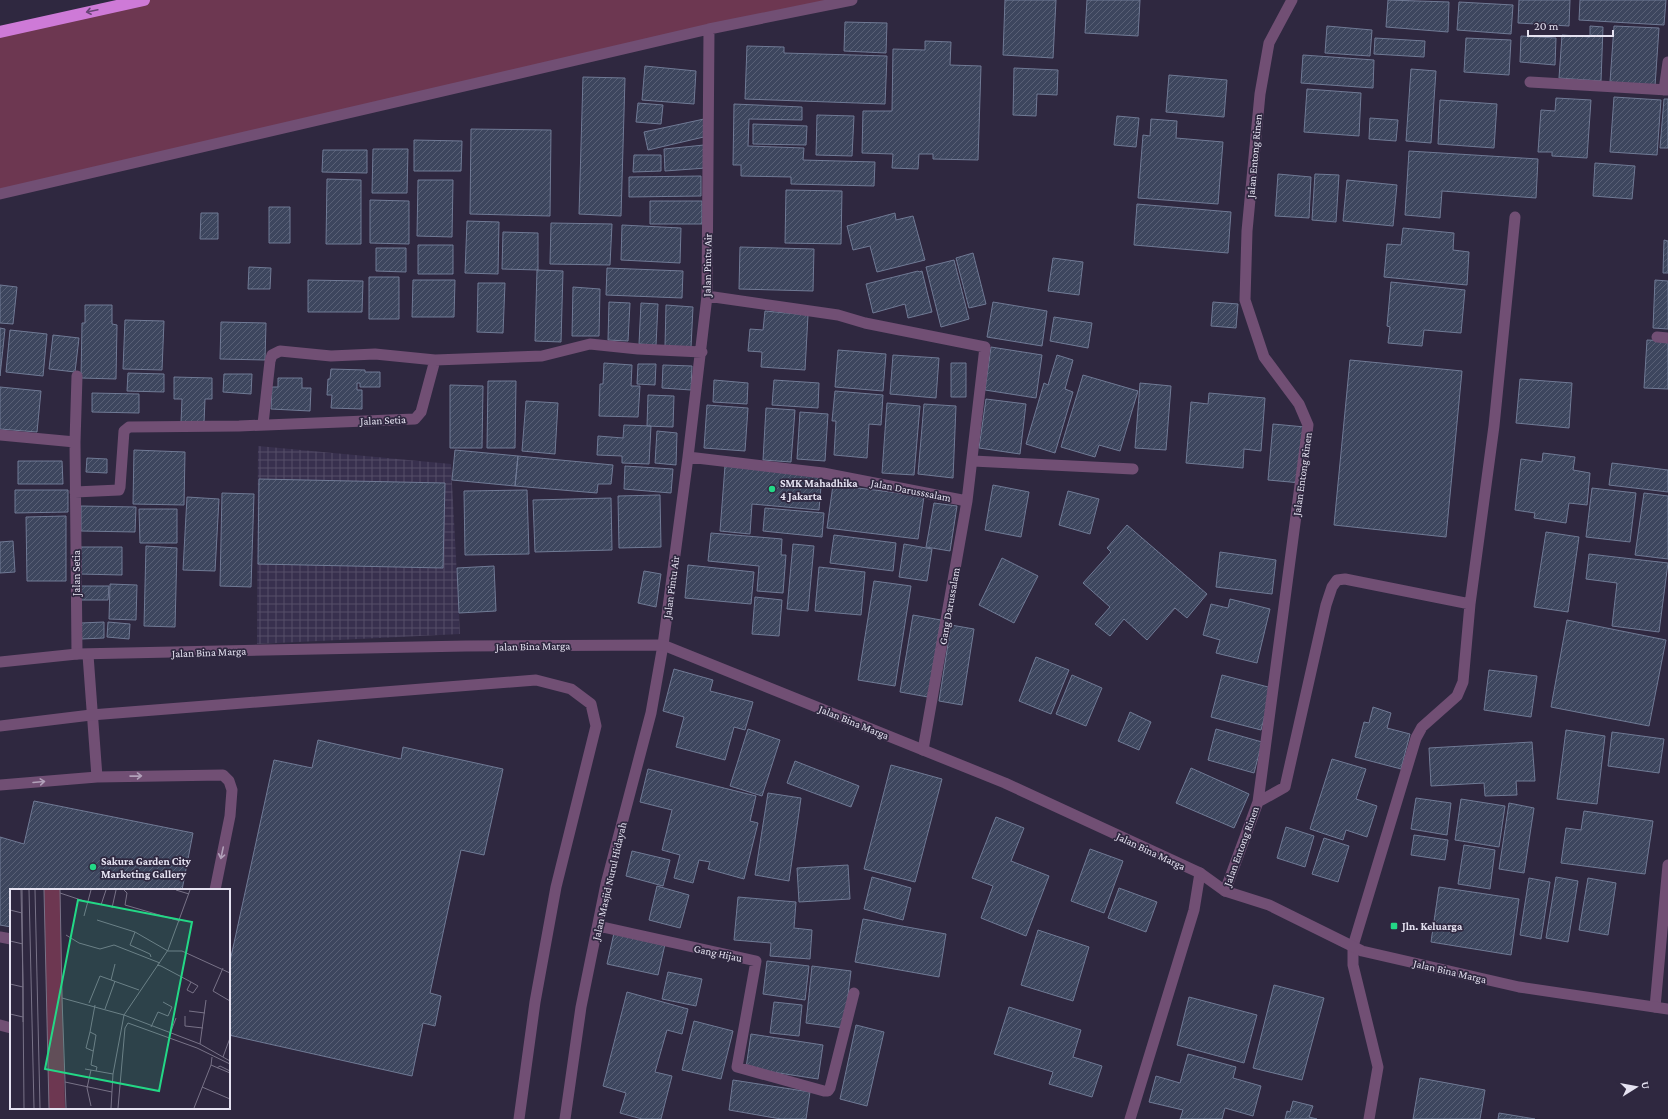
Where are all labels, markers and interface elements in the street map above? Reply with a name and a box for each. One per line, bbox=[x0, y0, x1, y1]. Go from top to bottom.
one-way arrow bbox=[86, 8, 99, 16]
scale bar bbox=[1528, 12, 1613, 38]
text: 20 m bbox=[1534, 19, 1559, 33]
street label: Jalan Entong Rinen bbox=[1244, 113, 1265, 200]
street label: Jalan Pintu Air bbox=[700, 233, 715, 298]
street label: Jalan Setia bbox=[359, 413, 406, 428]
street label: Jalan Entong Rinen bbox=[1290, 431, 1315, 518]
street label: Jalan Darusssalam bbox=[869, 476, 952, 505]
place label: SMK Mahadhika 4 Jakarta bbox=[780, 477, 858, 502]
marker: SMK Mahadhika 4 Jakarta bbox=[767, 484, 777, 494]
street label: Jalan Setia bbox=[70, 550, 83, 597]
street label: Jalan Pintu Air bbox=[661, 555, 682, 620]
street label: Gang Darussalam bbox=[936, 566, 963, 646]
street label: Jalan Bina Marga bbox=[495, 639, 570, 654]
street label: Jalan Bina Marga bbox=[171, 645, 247, 660]
street label: Jalan Bina Marga bbox=[816, 702, 891, 742]
one-way arrow bbox=[129, 772, 142, 780]
one-way arrow bbox=[32, 778, 45, 786]
street label: Jalan Entong Rinen bbox=[1221, 804, 1262, 889]
street label: Jalan Masjid Nurul Hidayah bbox=[589, 821, 629, 942]
street label: Jalan Bina Marga bbox=[1113, 829, 1187, 873]
one-way arrow bbox=[218, 846, 226, 859]
place label: Sakura Garden City Marketing Gallery bbox=[101, 855, 192, 880]
marker: Sakura Garden City Marketing Gallery bbox=[88, 862, 98, 872]
inset map bbox=[10, 889, 230, 1109]
place label: Jln. Keluarga bbox=[1401, 920, 1463, 932]
marker: Jln. Keluarga bbox=[1389, 921, 1399, 931]
street label: Gang Hijau bbox=[693, 942, 743, 965]
street label: Jalan Bina Marga bbox=[1411, 957, 1488, 986]
north arrow bbox=[1616, 1067, 1656, 1107]
text: U bbox=[1639, 1080, 1653, 1090]

